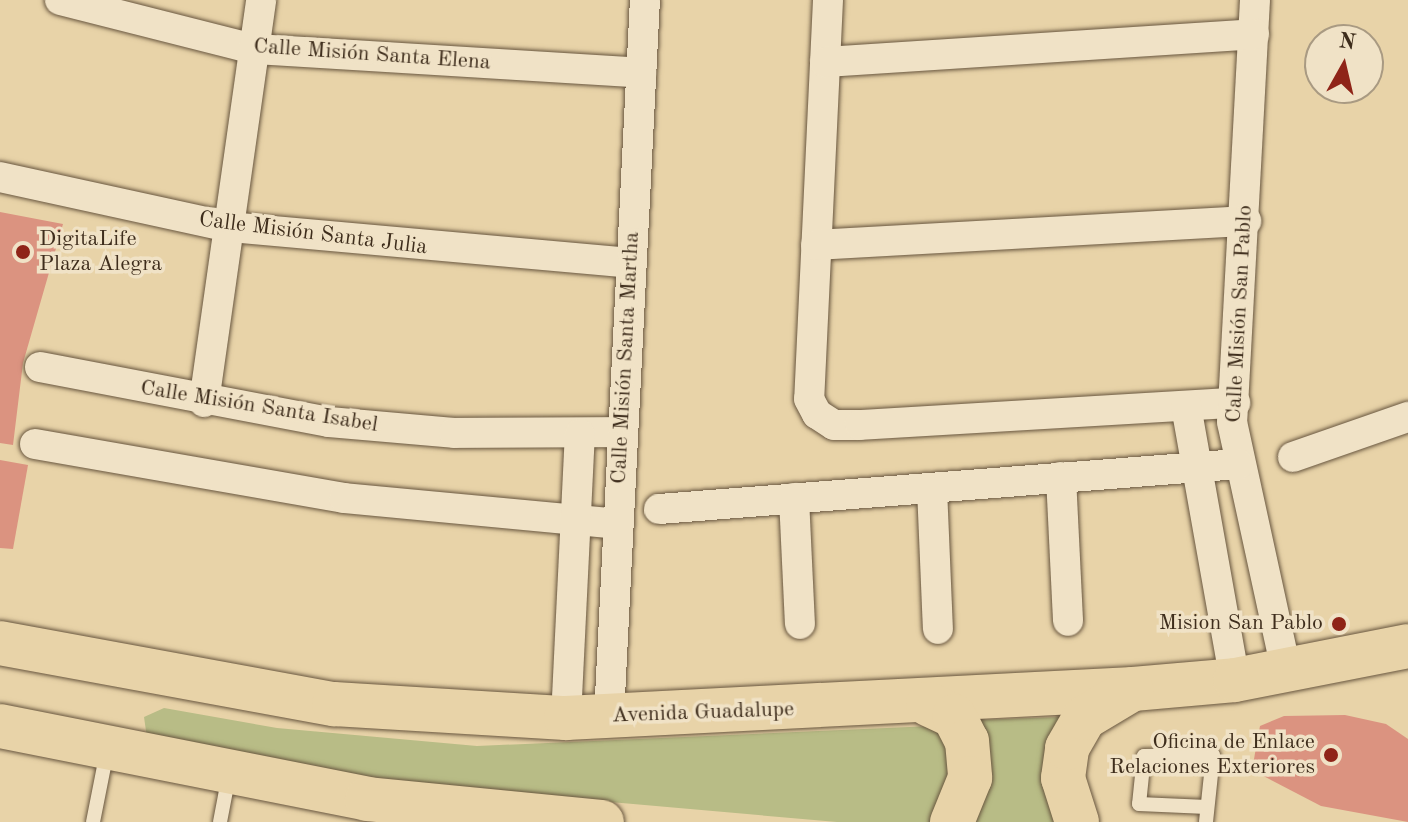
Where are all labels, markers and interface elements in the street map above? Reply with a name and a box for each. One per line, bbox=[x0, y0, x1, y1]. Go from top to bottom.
north arrow bbox=[1304, 24, 1384, 104]
text: N bbox=[1337, 30, 1357, 54]
street label: Calle Misión Santa Elena bbox=[253, 34, 491, 76]
street label: Calle Misión San Pablo bbox=[1221, 204, 1259, 424]
street label: Calle Misión Santa Julia bbox=[197, 207, 429, 261]
place label: DigitaLife Plaza Alegra bbox=[39, 226, 162, 278]
street label: Calle Misión Santa Martha bbox=[606, 231, 646, 485]
marker: DigitaLife Plaza Alegra bbox=[14, 243, 32, 261]
street label: Calle Misión Santa Isabel bbox=[138, 375, 380, 439]
place label: Mision San Pablo bbox=[1159, 611, 1323, 637]
marker: Mision San Pablo bbox=[1330, 615, 1348, 633]
street label: Avenida Guadalupe bbox=[611, 697, 795, 729]
place label: Oficina de Enlace Relaciones Exteriores bbox=[1109, 729, 1315, 780]
marker: Oficina de Enlace Relaciones Exteriores bbox=[1322, 746, 1340, 764]

